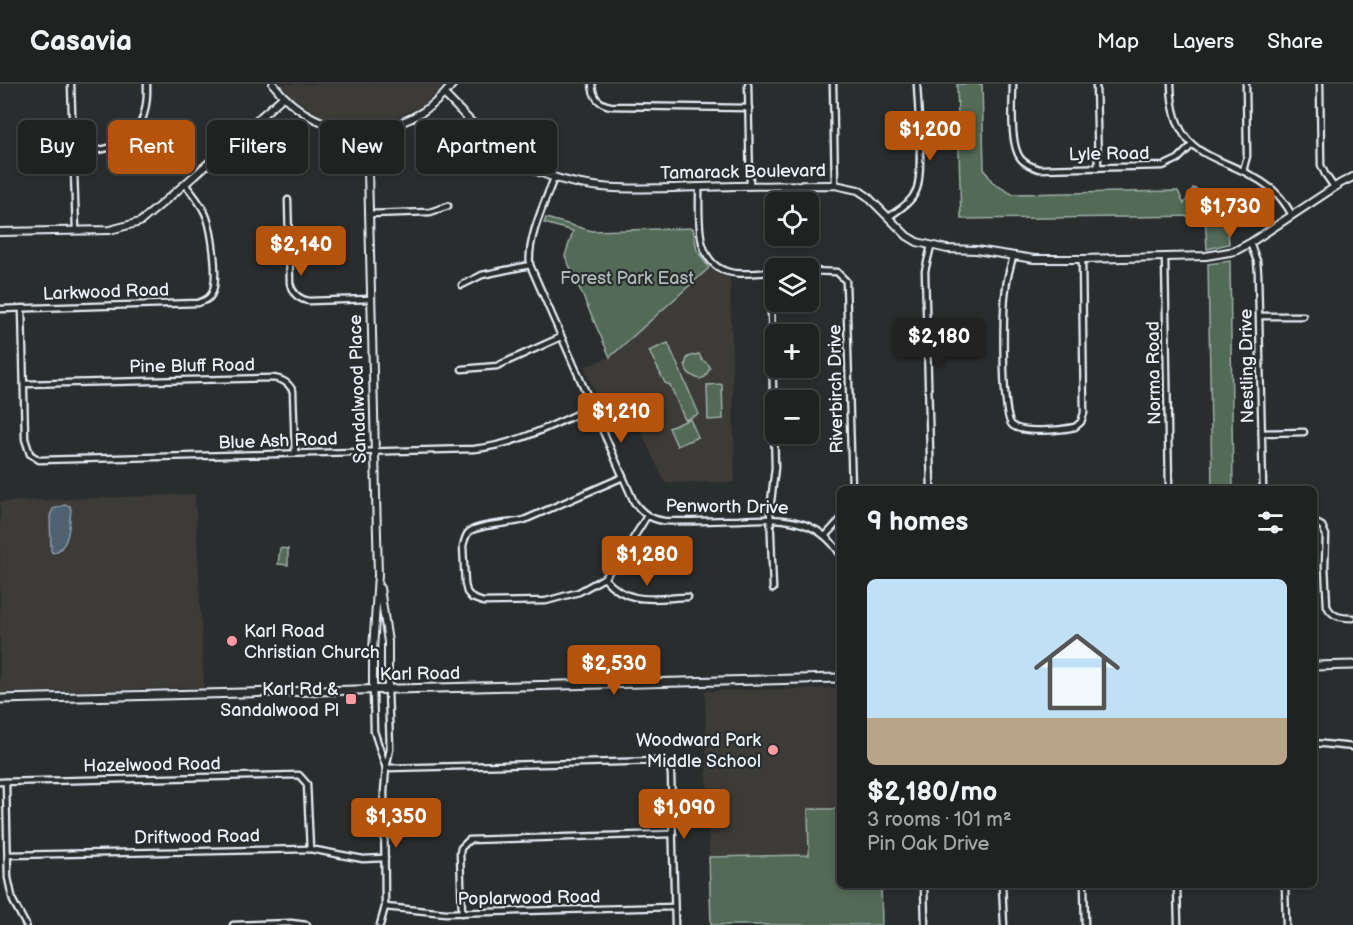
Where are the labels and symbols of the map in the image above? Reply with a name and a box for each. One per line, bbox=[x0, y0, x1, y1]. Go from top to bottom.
pin: $1,200 bbox=[881, 111, 979, 162]
street label: Lyle Road bbox=[1068, 143, 1150, 165]
street label: Tamarack Boulevard bbox=[660, 160, 826, 184]
pin: $1,730 bbox=[1181, 188, 1279, 239]
pin: $2,140 bbox=[252, 226, 350, 277]
park label: Forest Park East bbox=[560, 268, 694, 289]
street label: Larkwood Road bbox=[42, 279, 170, 305]
street label: Nestling Drive bbox=[1235, 308, 1258, 423]
street label: Sandalwood Place bbox=[345, 314, 371, 464]
pin: $2,180 bbox=[890, 318, 988, 369]
street label: Norma Road bbox=[1143, 321, 1165, 425]
street label: Riverbirch Drive bbox=[824, 324, 848, 454]
street label: Pine Bluff Road bbox=[129, 354, 255, 378]
pin: $1,210 bbox=[572, 393, 670, 444]
street label: Blue Ash Road bbox=[218, 428, 338, 454]
street label: Penworth Drive bbox=[665, 495, 789, 519]
pin: $1,280 bbox=[598, 536, 696, 587]
place label: Karl Road Christian Church bbox=[244, 621, 380, 663]
marker: Karl Road Christian Church bbox=[225, 634, 239, 648]
pin: $2,530 bbox=[565, 645, 663, 696]
street label: Karl Road bbox=[380, 663, 460, 685]
place label: Karl Rd & Sandalwood Pl bbox=[220, 679, 339, 721]
marker: Karl Rd & Sandalwood Pl bbox=[344, 692, 358, 706]
place label: Woodward Park Middle School bbox=[636, 730, 761, 772]
marker: Woodward Park Middle School bbox=[766, 743, 780, 757]
street label: Hazelwood Road bbox=[83, 753, 221, 777]
pin: $1,090 bbox=[635, 789, 733, 840]
pin: $1,350 bbox=[347, 798, 445, 849]
street label: Driftwood Road bbox=[134, 825, 260, 849]
street label: Poplarwood Road bbox=[457, 886, 601, 910]

